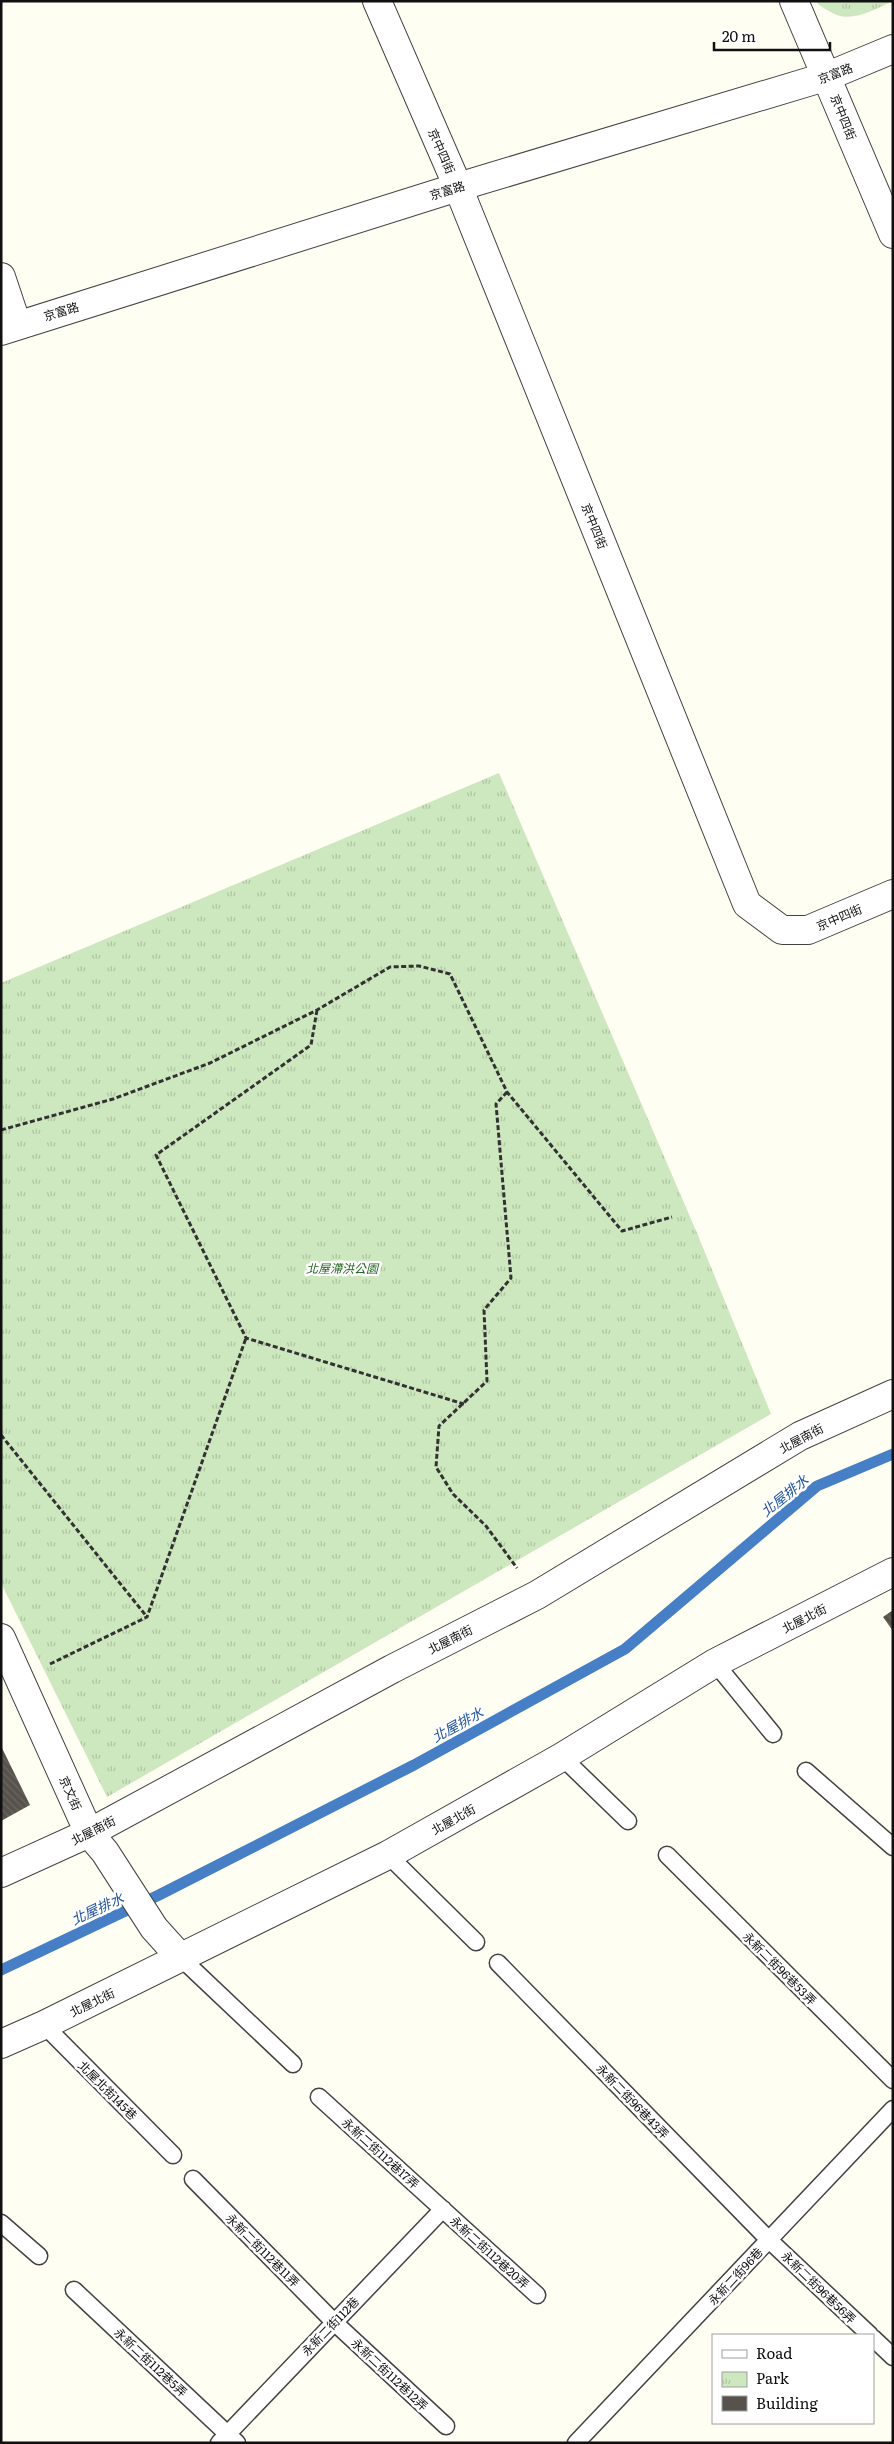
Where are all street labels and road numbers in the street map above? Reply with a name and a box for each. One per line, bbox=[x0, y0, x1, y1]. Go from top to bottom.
street label: 京富路 bbox=[815, 58, 855, 88]
street label: 京中四街 bbox=[827, 91, 861, 143]
street label: 京中四街 bbox=[424, 125, 460, 177]
street label: 京富路 bbox=[427, 176, 467, 204]
street label: 京富路 bbox=[41, 297, 81, 325]
street label: 京中四街 bbox=[578, 500, 612, 552]
street label: 京中四街 bbox=[813, 899, 865, 935]
street label: 北屋南街 bbox=[776, 1419, 826, 1457]
street label: 北屋北街 bbox=[779, 1599, 829, 1637]
street label: 北屋南街 bbox=[425, 1620, 475, 1658]
street label: 京文街 bbox=[55, 1773, 87, 1813]
street label: 北屋北街 bbox=[428, 1799, 478, 1839]
street label: 北屋南街 bbox=[68, 1811, 118, 1849]
street label: 永新二街96巷53弄 bbox=[739, 1927, 821, 2009]
street label: 北屋北街 bbox=[66, 1983, 118, 2021]
street label: 北屋北街145巷 bbox=[74, 2056, 142, 2124]
street label: 永新二街96巷43弄 bbox=[593, 2060, 673, 2142]
street label: 永新二街112巷17弄 bbox=[338, 2113, 424, 2193]
street label: 永新二街112巷11弄 bbox=[222, 2209, 304, 2291]
street label: 永新二街112巷20弄 bbox=[446, 2212, 534, 2292]
street label: 永新二街96巷 bbox=[704, 2243, 766, 2309]
street label: 永新二街96巷56弄 bbox=[778, 2247, 860, 2327]
street label: 永新二街112巷 bbox=[297, 2292, 363, 2360]
street label: 永新二街112巷5弄 bbox=[111, 2323, 191, 2401]
street label: 永新二街112巷12弄 bbox=[348, 2334, 432, 2414]

